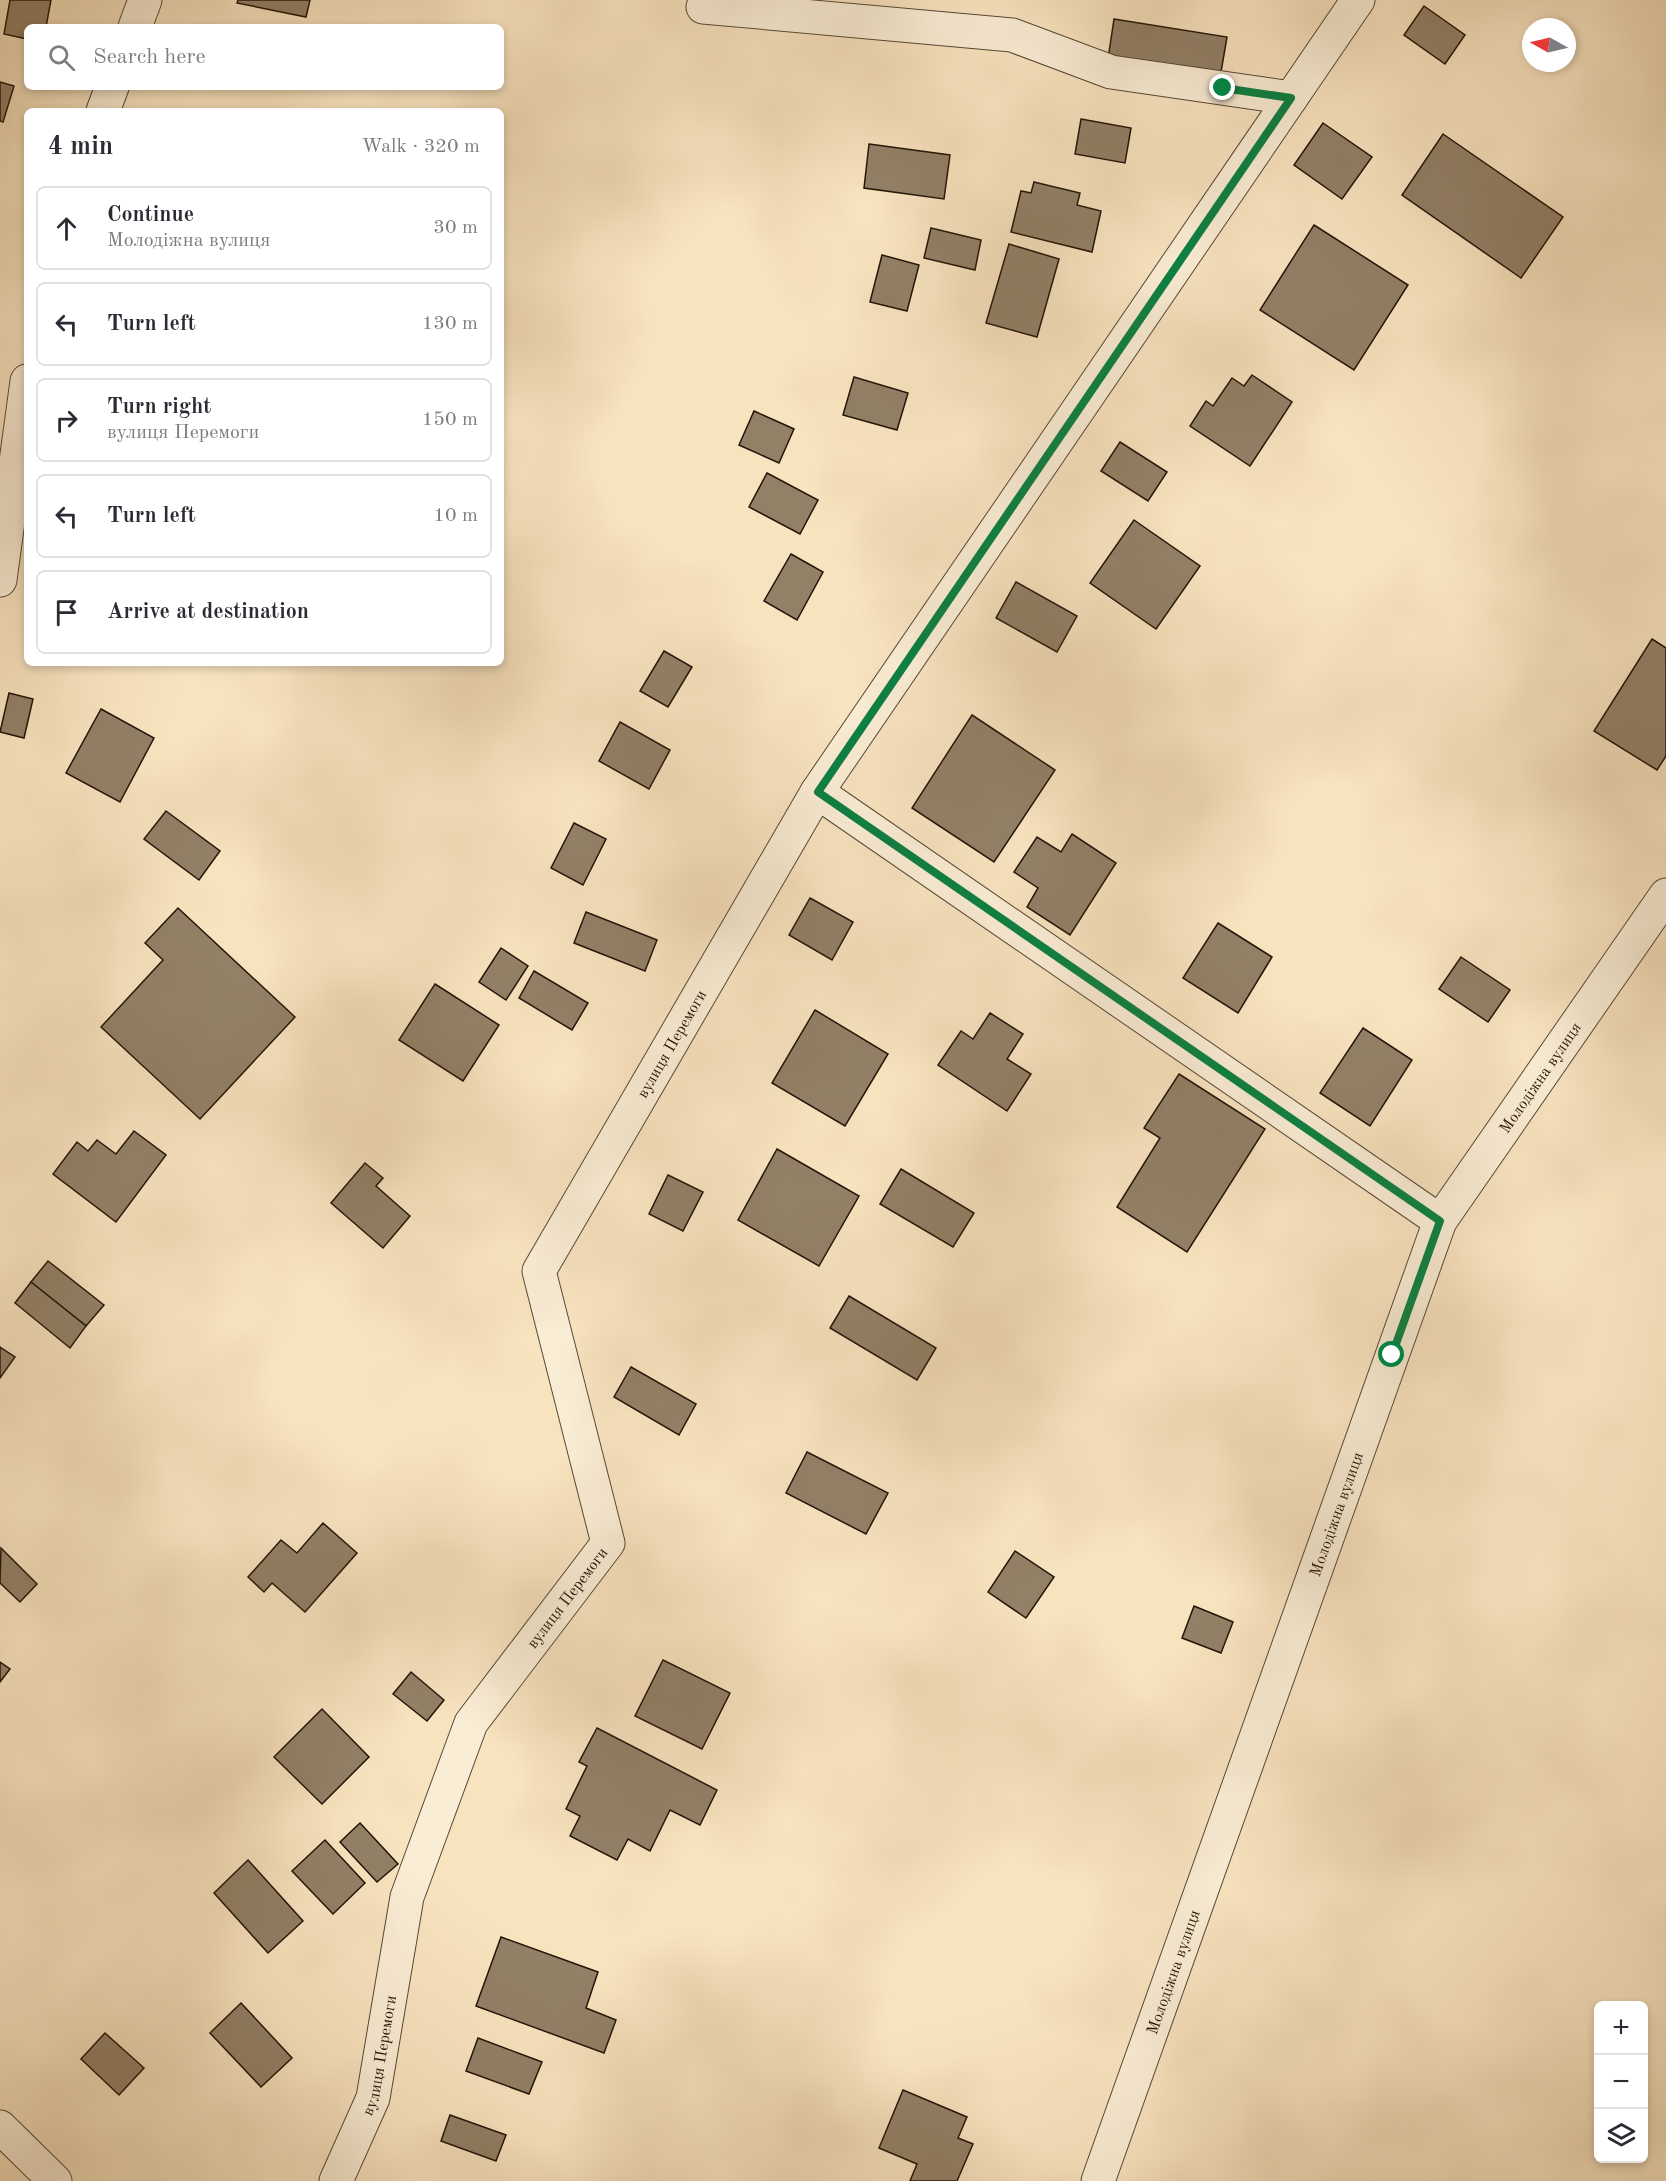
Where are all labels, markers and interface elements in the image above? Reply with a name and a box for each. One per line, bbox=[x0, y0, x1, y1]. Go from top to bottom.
north arrow bbox=[1522, 18, 1576, 72]
search box bbox=[24, 24, 504, 90]
icon: search bbox=[45, 41, 78, 74]
text: Search here bbox=[93, 46, 206, 68]
route end bbox=[1209, 74, 1235, 100]
text: 4 min bbox=[48, 134, 113, 160]
text: Walk · 320 m bbox=[361, 137, 480, 157]
text: Continue bbox=[107, 204, 194, 226]
icon: ahead bbox=[50, 212, 83, 245]
text: 30 m bbox=[433, 218, 478, 238]
text: Молодіжна вулиця bbox=[107, 231, 270, 251]
icon: left bbox=[50, 308, 83, 341]
text: Turn left bbox=[107, 313, 196, 335]
text: 130 m bbox=[422, 314, 478, 334]
text: Turn right bbox=[107, 396, 211, 418]
icon: right bbox=[50, 404, 83, 437]
text: 150 m bbox=[422, 410, 478, 430]
text: вулиця Перемоги bbox=[107, 423, 259, 443]
icon: left bbox=[50, 500, 83, 533]
text: Turn left bbox=[107, 505, 196, 527]
text: 10 m bbox=[433, 506, 478, 526]
icon: arrive bbox=[50, 596, 83, 629]
text: Arrive at destination bbox=[107, 601, 309, 623]
street label: вулиця Перемоги bbox=[635, 988, 710, 1101]
street label: Молодіжна вулиця bbox=[1497, 1020, 1585, 1137]
route start bbox=[1378, 1341, 1404, 1367]
street label: Молодіжна вулиця bbox=[1308, 1450, 1367, 1579]
street label: вулиця Перемоги bbox=[525, 1545, 612, 1652]
street label: Молодіжна вулиця bbox=[1145, 1908, 1204, 2037]
street label: вулиця Перемоги bbox=[360, 1994, 400, 2118]
map controls bbox=[1594, 2001, 1648, 2163]
button: + bbox=[1594, 2001, 1648, 2055]
button: − bbox=[1594, 2055, 1648, 2109]
button: layers bbox=[1594, 2109, 1648, 2163]

